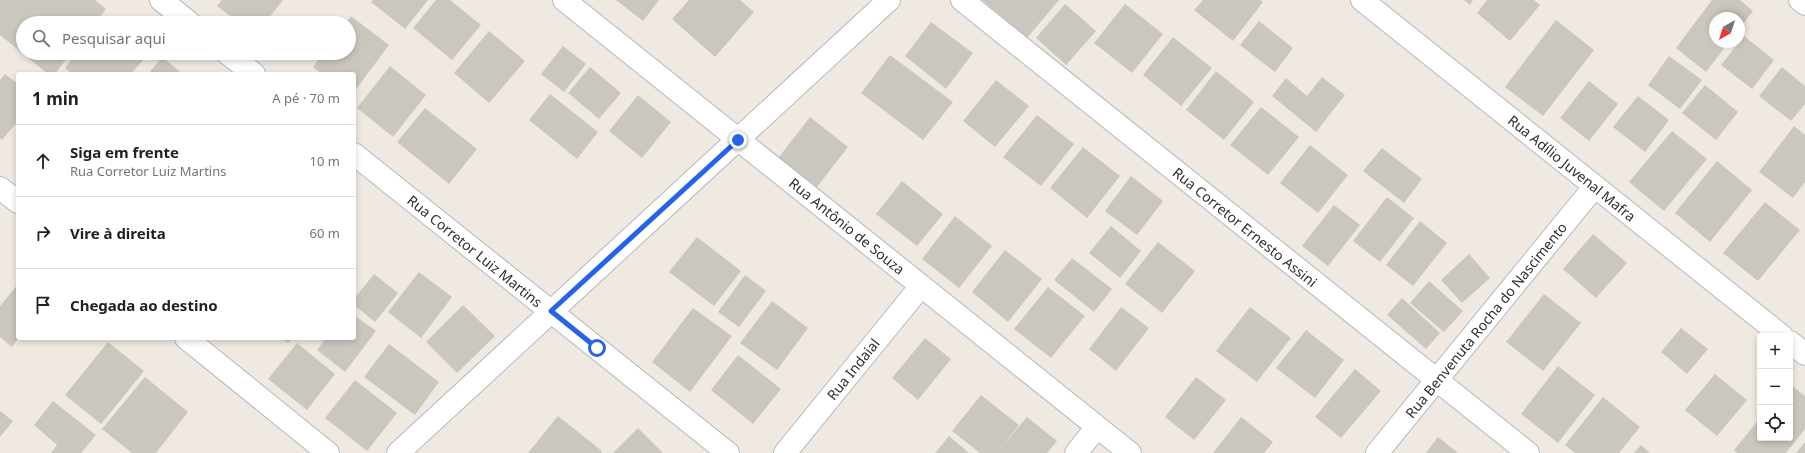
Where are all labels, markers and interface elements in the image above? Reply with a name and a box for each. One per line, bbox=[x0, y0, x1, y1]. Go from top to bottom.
north arrow bbox=[1709, 12, 1745, 48]
search box bbox=[16, 16, 356, 60]
icon: search bbox=[30, 27, 52, 49]
text: Pesquisar aqui bbox=[62, 28, 166, 48]
text: 1 min bbox=[32, 87, 79, 110]
text: A pé · 70 m bbox=[272, 89, 340, 107]
street label: Rua Adílio Juvenal Mafra bbox=[1504, 110, 1640, 226]
route end bbox=[729, 131, 747, 149]
text: Siga em frente bbox=[70, 142, 179, 162]
icon: ahead bbox=[32, 150, 54, 172]
text: 10 m bbox=[310, 152, 340, 170]
text: Rua Corretor Luiz Martins bbox=[70, 162, 226, 180]
street label: Rua Corretor Ernesto Assini bbox=[1169, 163, 1321, 291]
street label: Rua Antônio de Souza bbox=[785, 173, 909, 279]
street label: Rua Corretor Luiz Martins bbox=[404, 191, 547, 312]
street label: Rua Benvenuta Rocha do Nascimento bbox=[1401, 218, 1571, 422]
icon: right bbox=[32, 222, 54, 244]
text: Vire à direita bbox=[70, 223, 166, 243]
text: 60 m bbox=[310, 224, 340, 242]
icon: arrive bbox=[32, 294, 54, 316]
text: Chegada ao destino bbox=[70, 295, 218, 315]
map controls bbox=[1757, 333, 1793, 441]
button: + bbox=[1757, 333, 1793, 369]
street label: Rua Indaial bbox=[822, 334, 884, 404]
route start bbox=[588, 339, 606, 357]
button: − bbox=[1757, 369, 1793, 405]
button: locate bbox=[1757, 405, 1793, 441]

